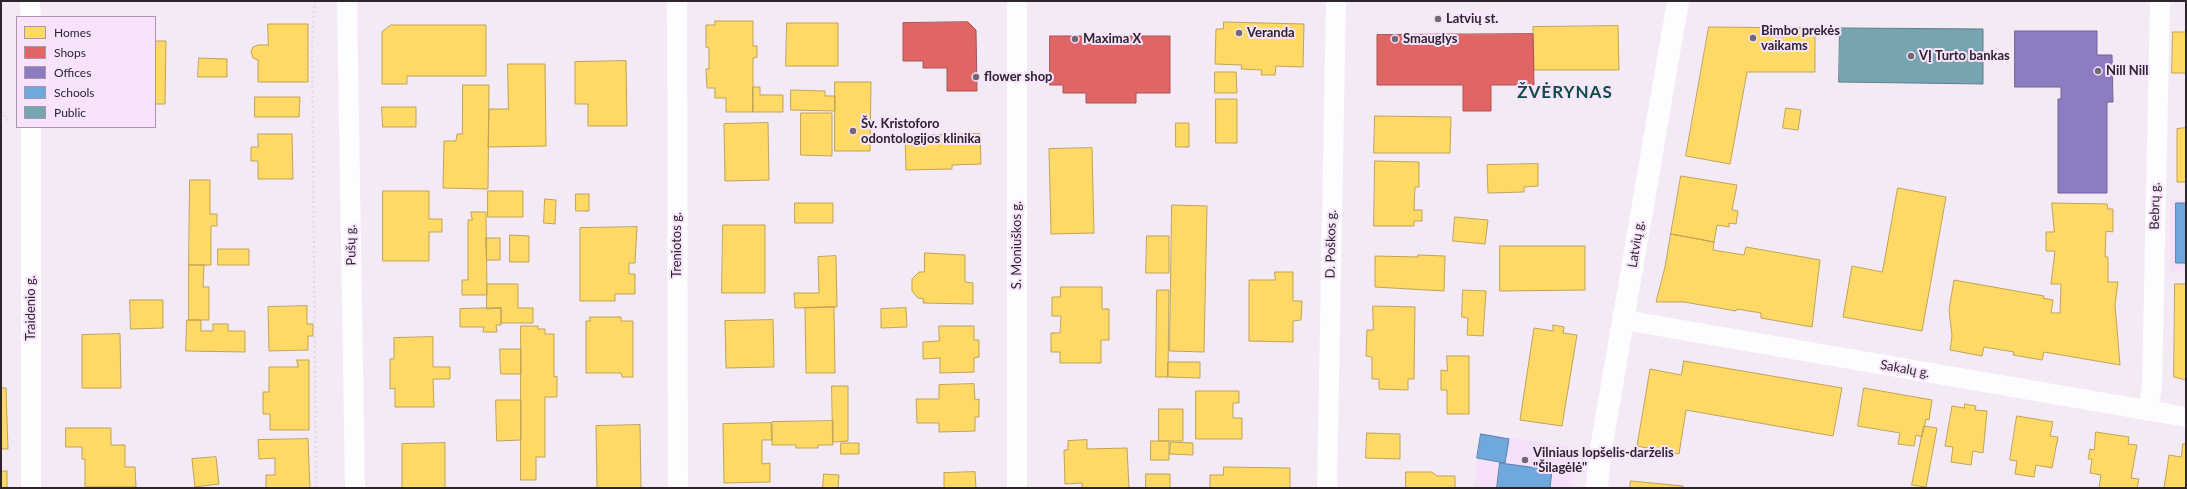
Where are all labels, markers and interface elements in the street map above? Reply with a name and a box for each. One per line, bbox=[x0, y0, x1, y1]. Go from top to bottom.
place label: Latvių st. bbox=[1446, 11, 1498, 27]
marker: Latvių st. bbox=[1433, 14, 1443, 24]
legend bbox=[16, 16, 156, 128]
place label: Bimbo prekės vaikams bbox=[1761, 23, 1840, 54]
text: Homes bbox=[54, 25, 91, 40]
place label: Veranda bbox=[1247, 25, 1295, 41]
marker: Veranda bbox=[1234, 28, 1244, 38]
place label: Maxima X bbox=[1083, 31, 1141, 47]
place label: Smauglys bbox=[1403, 31, 1457, 47]
marker: Bimbo prekės vaikams bbox=[1748, 33, 1758, 43]
marker: Maxima X bbox=[1070, 34, 1080, 44]
marker: Smauglys bbox=[1390, 34, 1400, 44]
text: Shops bbox=[54, 45, 86, 60]
place label: VĮ Turto bankas bbox=[1919, 48, 2010, 64]
marker: VĮ Turto bankas bbox=[1906, 51, 1916, 61]
place label: Nill Nill bbox=[2106, 63, 2149, 79]
text: Offices bbox=[54, 65, 91, 80]
marker: Nill Nill bbox=[2093, 66, 2103, 76]
place label: flower shop bbox=[984, 69, 1052, 85]
marker: flower shop bbox=[971, 72, 981, 82]
district label: ŽVĖRYNAS bbox=[1517, 83, 1613, 103]
text: Schools bbox=[54, 85, 95, 100]
text: Public bbox=[54, 105, 86, 120]
place label: Šv. Kristoforo odontologijos klinika bbox=[861, 116, 981, 147]
marker: Šv. Kristoforo odontologijos klinika bbox=[848, 126, 858, 136]
street label: Bebrų g. bbox=[2147, 182, 2163, 230]
street label: S. Moniuškos g. bbox=[1009, 201, 1025, 289]
street label: D. Poškos g. bbox=[1323, 209, 1339, 279]
street label: Treniotos g. bbox=[669, 212, 685, 278]
street label: Latvių g. bbox=[1625, 219, 1647, 269]
street label: Pušų g. bbox=[343, 224, 359, 266]
street label: Traidenio g. bbox=[23, 275, 39, 341]
street label: Sakalų g. bbox=[1879, 357, 1931, 381]
place label: Vilniaus lopšelis-darželis "Šilagėlė" bbox=[1533, 445, 1674, 476]
marker: Vilniaus lopšelis-darželis "Šilagėlė" bbox=[1520, 455, 1530, 465]

